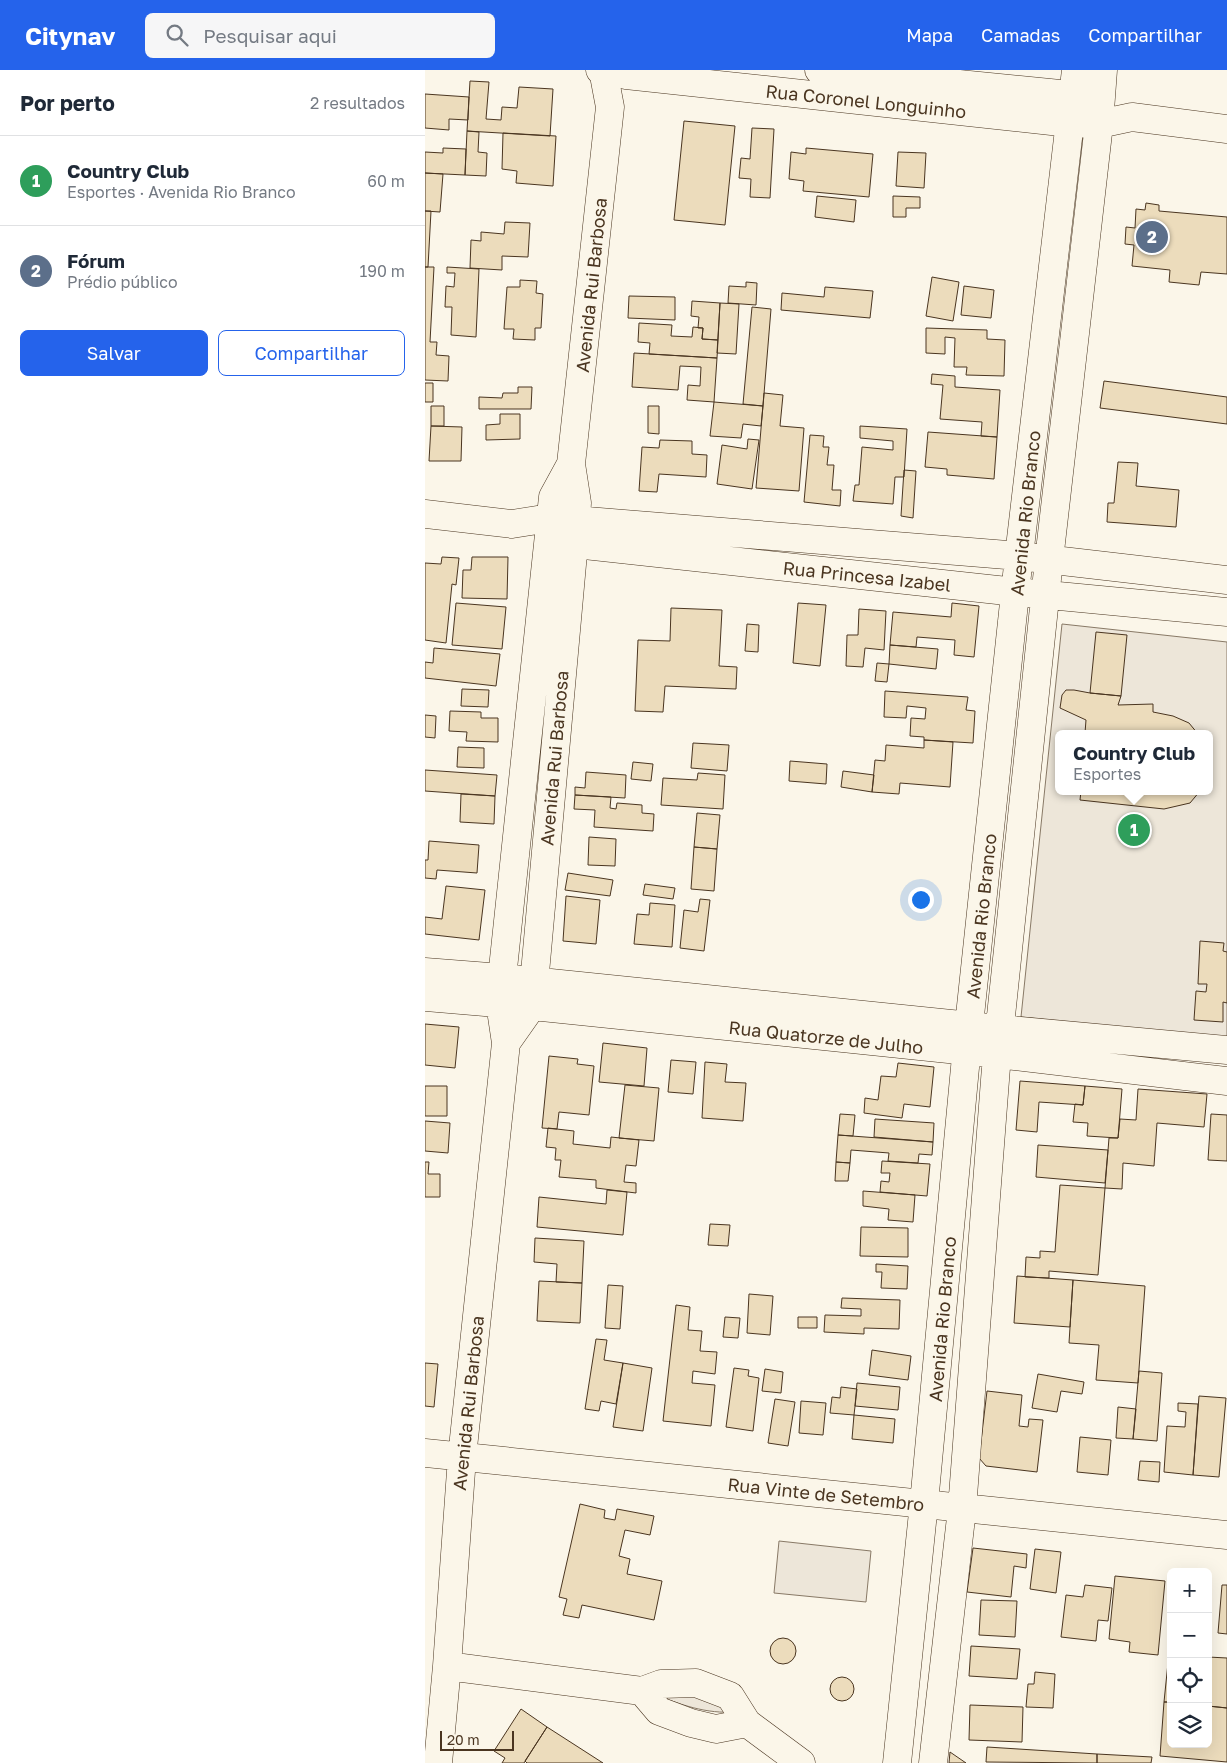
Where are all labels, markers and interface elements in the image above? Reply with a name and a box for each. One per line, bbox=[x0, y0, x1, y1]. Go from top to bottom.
search box bbox=[145, 13, 495, 58]
text: Citynav bbox=[25, 21, 115, 50]
icon: search bbox=[163, 21, 191, 49]
text: Pesquisar aqui bbox=[203, 24, 337, 47]
text: Mapa bbox=[906, 24, 953, 46]
text: Camadas bbox=[981, 24, 1060, 46]
text: Compartilhar bbox=[1088, 24, 1202, 46]
street label: Rua Coronel Longuinho bbox=[765, 80, 967, 122]
text: Por perto bbox=[20, 90, 115, 116]
text: 2 resultados bbox=[310, 93, 405, 113]
text: Country Club bbox=[67, 159, 189, 182]
text: 1 bbox=[32, 171, 40, 191]
text: 60 m bbox=[367, 171, 405, 191]
text: Esportes · Avenida Rio Branco bbox=[67, 182, 296, 202]
street label: Avenida Rui Barbosa bbox=[571, 196, 611, 374]
pin: 2 bbox=[1136, 218, 1168, 256]
text: Fórum bbox=[67, 249, 125, 272]
text: 2 bbox=[31, 261, 41, 281]
text: 190 m bbox=[359, 261, 405, 281]
text: Prédio público bbox=[67, 272, 178, 292]
button: Salvar bbox=[20, 330, 208, 376]
button: Compartilhar bbox=[218, 330, 405, 376]
street label: Avenida Rio Branco bbox=[1005, 429, 1045, 597]
street label: Rua Princesa Izabel bbox=[782, 556, 952, 596]
street label: Avenida Rui Barbosa bbox=[535, 670, 573, 846]
popup bbox=[1055, 730, 1213, 795]
text: Country Club bbox=[1073, 741, 1195, 764]
text: Esportes bbox=[1073, 764, 1141, 784]
pin: 1 bbox=[1118, 811, 1150, 849]
street label: Avenida Rio Branco bbox=[961, 832, 1001, 1000]
your location bbox=[908, 887, 934, 913]
street label: Rua Quatorze de Julho bbox=[728, 1016, 924, 1058]
street label: Avenida Rio Branco bbox=[924, 1235, 960, 1403]
street label: Avenida Rui Barbosa bbox=[448, 1314, 488, 1492]
street label: Rua Vinte de Setembro bbox=[727, 1473, 925, 1515]
map controls bbox=[1167, 1568, 1212, 1748]
button: + bbox=[1167, 1568, 1212, 1613]
button: − bbox=[1167, 1613, 1212, 1658]
button: locate bbox=[1167, 1658, 1212, 1703]
button: layers bbox=[1167, 1703, 1212, 1748]
scale bar bbox=[440, 1728, 514, 1751]
text: 20 m bbox=[447, 1731, 480, 1748]

